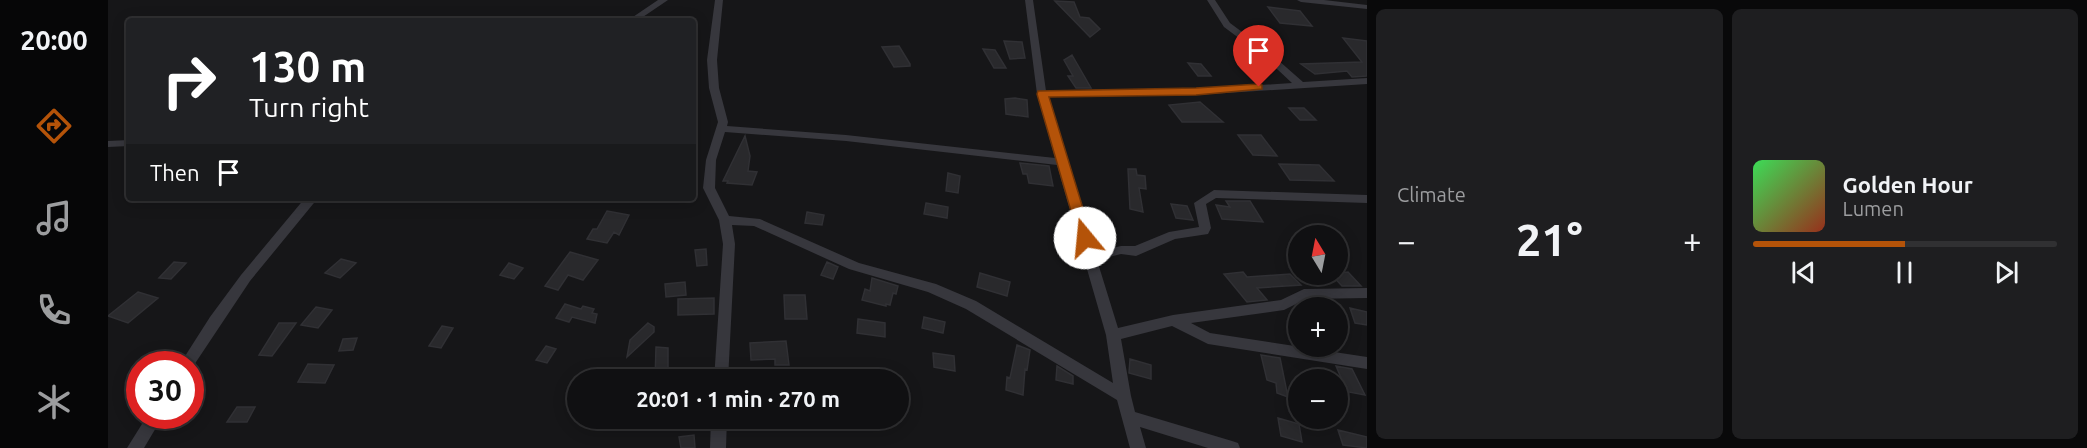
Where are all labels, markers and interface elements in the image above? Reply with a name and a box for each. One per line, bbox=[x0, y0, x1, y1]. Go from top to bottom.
text: 20:00 bbox=[20, 25, 88, 55]
pin bbox=[1233, 25, 1284, 87]
icon: arrive bbox=[1242, 34, 1275, 67]
icon: right bbox=[150, 42, 228, 120]
text: 130 m bbox=[249, 43, 366, 90]
text: Turn right bbox=[249, 92, 369, 122]
icon: directions bbox=[33, 105, 75, 147]
icon: arrive bbox=[212, 156, 245, 189]
text: Then bbox=[150, 160, 200, 185]
text: Golden Hour bbox=[1843, 172, 1973, 197]
text: Climate bbox=[1397, 183, 1466, 206]
icon: music bbox=[33, 197, 75, 239]
text: Lumen bbox=[1843, 197, 1904, 220]
position arrow bbox=[1053, 206, 1117, 270]
text: 21° bbox=[1516, 214, 1583, 265]
text: − bbox=[1397, 222, 1416, 259]
text: + bbox=[1683, 222, 1702, 259]
north arrow bbox=[1288, 225, 1348, 285]
map controls bbox=[1288, 225, 1348, 429]
icon: previous bbox=[1787, 256, 1820, 289]
icon: pause bbox=[1888, 256, 1921, 289]
icon: next bbox=[1990, 256, 2023, 289]
icon: phone bbox=[33, 289, 75, 331]
button: + bbox=[1288, 297, 1348, 357]
speed limit sign: 30 bbox=[126, 351, 204, 429]
button: − bbox=[1288, 369, 1348, 429]
icon: climate bbox=[33, 381, 75, 423]
text: 20:01 · 1 min · 270 m bbox=[636, 386, 840, 411]

